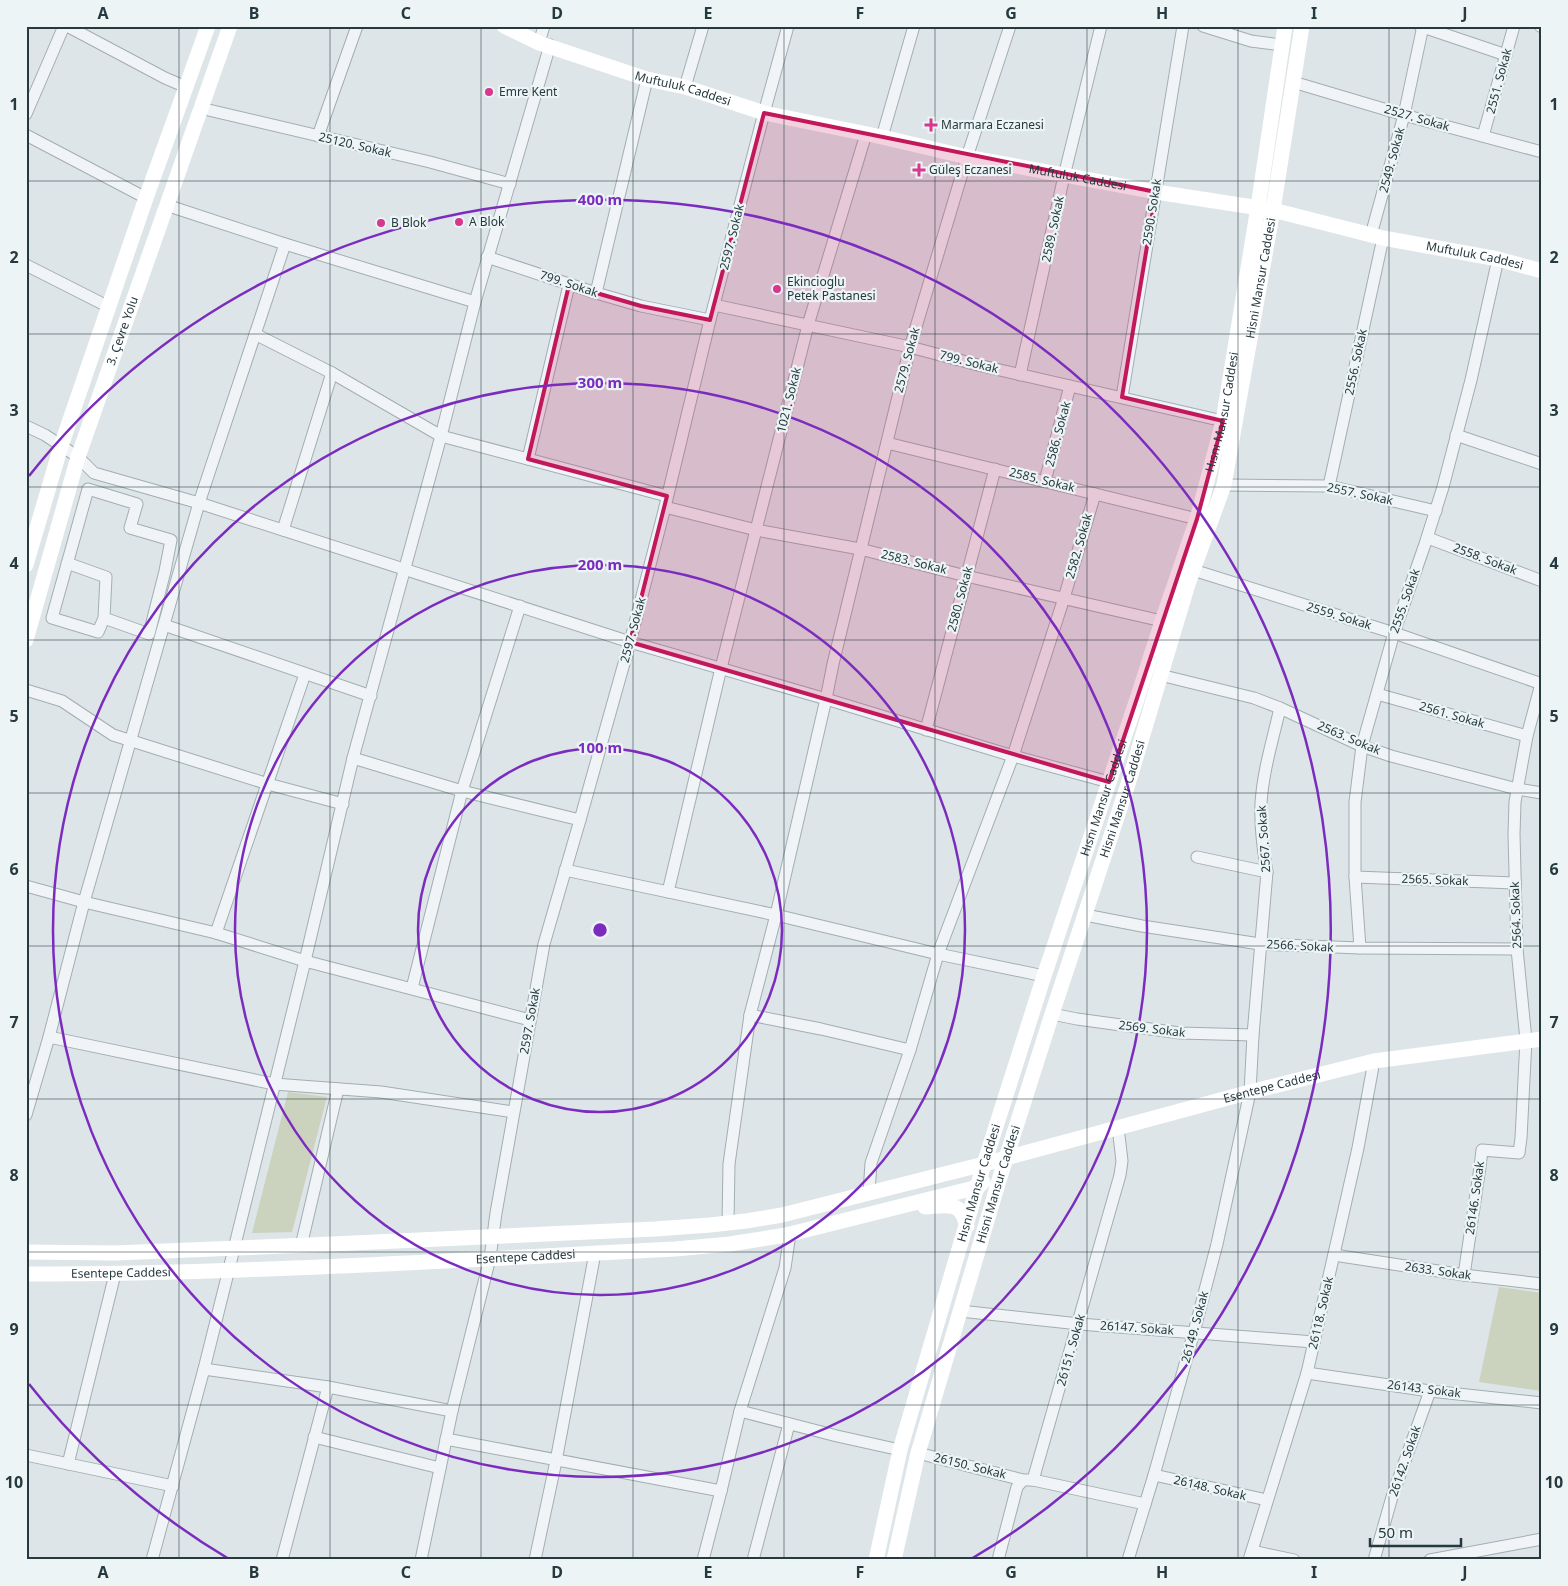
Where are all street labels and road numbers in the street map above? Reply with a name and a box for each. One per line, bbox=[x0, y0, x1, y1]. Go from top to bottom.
street label: 2551. Sokak bbox=[1482, 46, 1516, 116]
street label: Muftuluk Caddesi bbox=[633, 67, 733, 110]
street label: 2527. Sokak bbox=[1382, 100, 1452, 135]
street label: 2549. Sokak bbox=[1375, 125, 1409, 195]
street label: 25120. Sokak bbox=[317, 128, 394, 161]
street label: Muftuluk Caddesi bbox=[1027, 160, 1128, 194]
street label: 2590. Sokak bbox=[1138, 177, 1165, 246]
street label: 2589. Sokak bbox=[1037, 194, 1068, 264]
street label: 2597. Sokak bbox=[715, 202, 748, 272]
street label: Hisni Mansur Caddesi bbox=[1241, 216, 1279, 340]
street label: Muftuluk Caddesi bbox=[1425, 237, 1525, 274]
street label: 799. Sokak bbox=[538, 266, 601, 301]
street label: 3. Çevre Yolu bbox=[102, 294, 142, 368]
street label: 2579. Sokak bbox=[890, 325, 924, 395]
street label: 2556. Sokak bbox=[1340, 327, 1371, 397]
street label: 799. Sokak bbox=[938, 346, 1001, 377]
street label: Hısnı Mansur Caddesi bbox=[1201, 351, 1242, 474]
street label: 1021. Sokak bbox=[772, 365, 805, 435]
street label: 2586. Sokak bbox=[1041, 399, 1075, 469]
street label: 2585. Sokak bbox=[1007, 463, 1077, 496]
street label: 2557. Sokak bbox=[1325, 478, 1395, 509]
street label: 2582. Sokak bbox=[1061, 511, 1096, 581]
street label: 2558. Sokak bbox=[1451, 539, 1520, 579]
street label: 2583. Sokak bbox=[879, 545, 949, 578]
street label: 2580. Sokak bbox=[943, 564, 977, 634]
street label: 2555. Sokak bbox=[1386, 566, 1424, 635]
street label: 2597. Sokak bbox=[616, 595, 650, 665]
street label: 2559. Sokak bbox=[1305, 598, 1374, 634]
street label: 2561. Sokak bbox=[1417, 697, 1487, 732]
street label: 2563. Sokak bbox=[1315, 717, 1384, 759]
street label: Hısnı Mansur Caddesi bbox=[1076, 737, 1131, 858]
street label: Hisni Mansur Caddesi bbox=[1095, 738, 1149, 860]
street label: 2567. Sokak bbox=[1253, 804, 1274, 873]
street label: 2565. Sokak bbox=[1401, 870, 1469, 889]
street label: 2564. Sokak bbox=[1506, 881, 1525, 949]
street label: 2566. Sokak bbox=[1266, 935, 1335, 956]
street label: 2597. Sokak bbox=[515, 986, 544, 1055]
street label: 2569. Sokak bbox=[1118, 1016, 1187, 1041]
street label: Esentepe Caddesi bbox=[1221, 1066, 1322, 1107]
street label: Hısnı Mansur Caddesi bbox=[953, 1122, 1004, 1244]
street label: Hisni Mansur Caddesi bbox=[972, 1123, 1024, 1245]
street label: 26146. Sokak bbox=[1461, 1160, 1488, 1236]
street label: Esentepe Caddesi bbox=[475, 1245, 576, 1267]
street label: 2633. Sokak bbox=[1404, 1257, 1473, 1284]
street label: Esentepe Caddesi bbox=[71, 1263, 171, 1282]
street label: 26118. Sokak bbox=[1304, 1274, 1337, 1351]
street label: 26149. Sokak bbox=[1177, 1288, 1212, 1365]
street label: 26151. Sokak bbox=[1052, 1311, 1089, 1388]
street label: 26147. Sokak bbox=[1100, 1316, 1175, 1339]
street label: 26143. Sokak bbox=[1386, 1376, 1462, 1402]
street label: 26142. Sokak bbox=[1384, 1423, 1425, 1499]
street label: 26150. Sokak bbox=[932, 1448, 1009, 1483]
street label: 26148. Sokak bbox=[1172, 1471, 1249, 1504]

